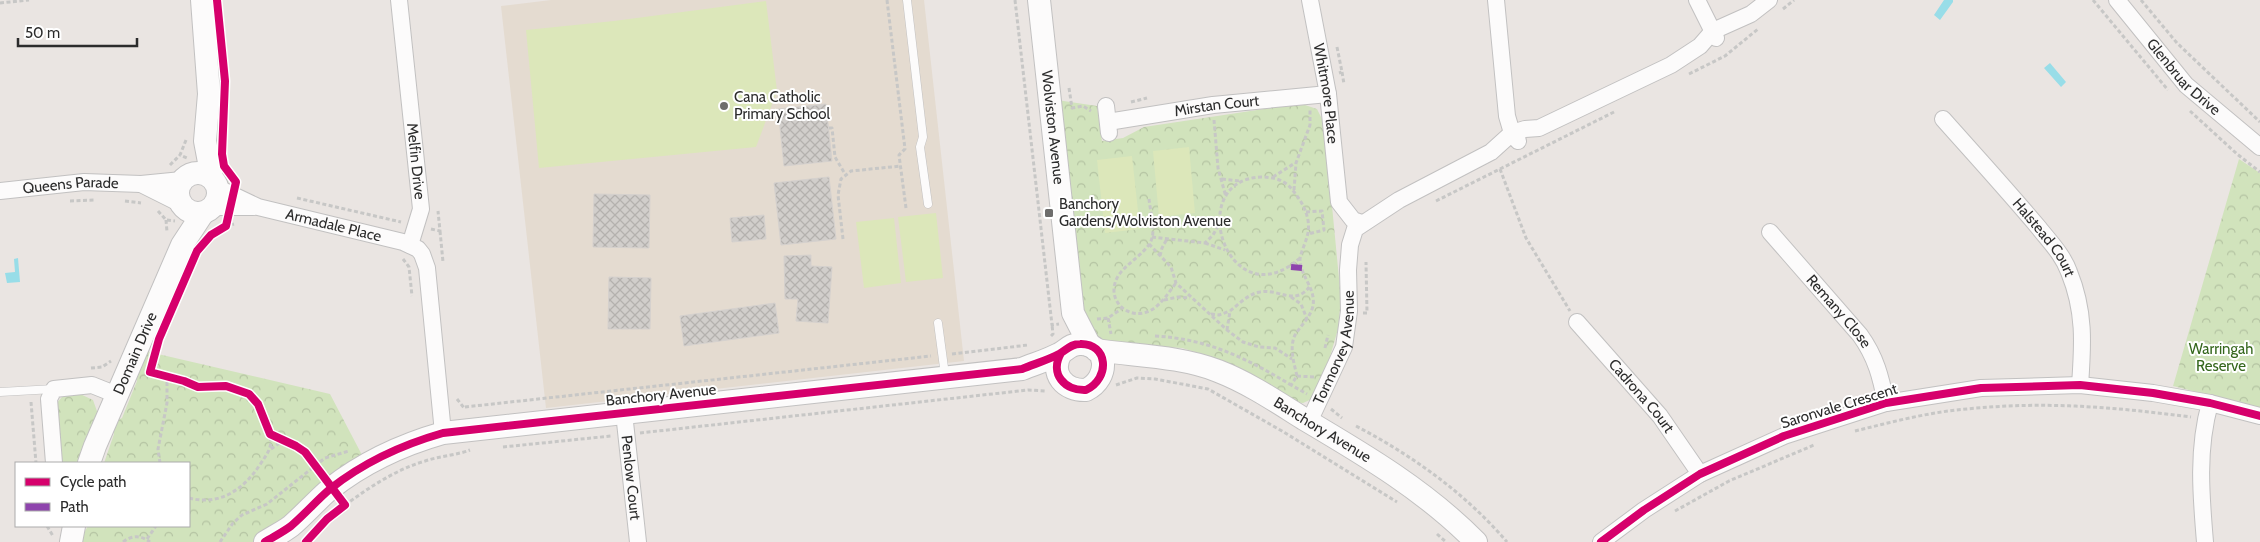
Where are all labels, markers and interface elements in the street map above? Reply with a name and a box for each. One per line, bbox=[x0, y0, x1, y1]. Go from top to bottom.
scale bar bbox=[18, 15, 136, 47]
text: 50 m bbox=[25, 24, 60, 42]
street label: Glenbruar Drive bbox=[2143, 35, 2224, 119]
street label: Whitmore Place bbox=[1310, 42, 1342, 145]
street label: Wolviston Avenue bbox=[1038, 69, 1068, 186]
place label: Cana Catholic Primary School bbox=[734, 88, 831, 123]
street label: Mirstan Court bbox=[1173, 92, 1260, 120]
marker: Cana Catholic Primary School bbox=[718, 100, 730, 112]
street label: Melfin Drive bbox=[403, 122, 429, 201]
street label: Queens Parade bbox=[22, 173, 119, 198]
place label: Banchory Gardens/Wolviston Avenue bbox=[1059, 195, 1231, 230]
street label: Halstead Court bbox=[2009, 195, 2079, 279]
street label: Armadale Place bbox=[284, 205, 384, 246]
marker: Banchory Gardens/Wolviston Avenue bbox=[1043, 207, 1055, 219]
street label: Remany Close bbox=[1802, 271, 1875, 351]
street label: Tormorvey Avenue bbox=[1309, 290, 1358, 407]
street label: Domain Drive bbox=[109, 309, 161, 397]
park label: Warringah Reserve bbox=[2189, 340, 2253, 375]
street label: Cadrona Court bbox=[1605, 355, 1678, 436]
street label: Banchory Avenue bbox=[605, 380, 717, 410]
street label: Saronvale Crescent bbox=[1778, 380, 1900, 432]
street label: Banchory Avenue bbox=[1270, 393, 1375, 467]
street label: Penlow Court bbox=[617, 434, 645, 521]
legend bbox=[15, 462, 190, 527]
text: Cycle path bbox=[60, 473, 126, 491]
text: Path bbox=[60, 498, 89, 516]

